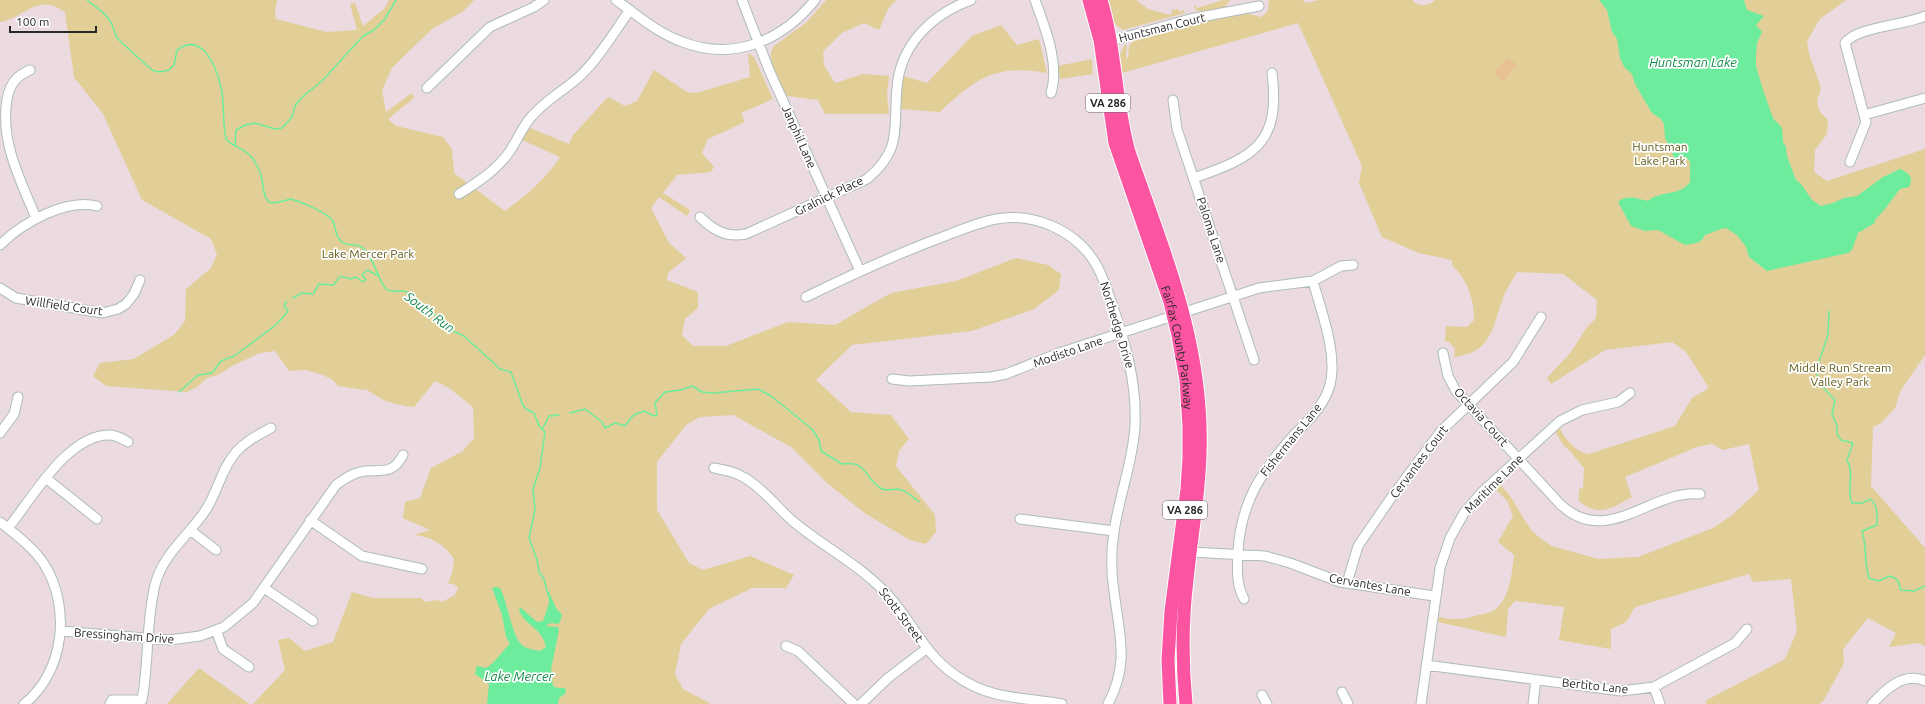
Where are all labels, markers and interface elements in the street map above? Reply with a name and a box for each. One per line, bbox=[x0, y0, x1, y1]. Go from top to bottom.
scale bar bbox=[10, 8, 96, 34]
street label: Huntsman Court bbox=[1117, 10, 1207, 45]
text: 100 m bbox=[16, 15, 49, 28]
water label: Huntsman Lake bbox=[1649, 55, 1737, 69]
road number: VA 286 bbox=[1086, 94, 1130, 112]
street label: Janphil Lane bbox=[780, 103, 819, 170]
park label: Huntsman Lake Park bbox=[1632, 140, 1688, 167]
street label: Gralnick Place bbox=[792, 173, 865, 218]
street label: Paloma Lane bbox=[1195, 195, 1228, 264]
park label: Lake Mercer Park bbox=[322, 247, 414, 260]
street label: Northedge Drive bbox=[1098, 280, 1137, 370]
street label: Fairfax County Parkway bbox=[1159, 284, 1195, 410]
water label: South Run bbox=[402, 288, 457, 335]
street label: Willfield Court bbox=[25, 294, 104, 317]
street label: Modisto Lane bbox=[1031, 334, 1104, 370]
park label: Middle Run Stream Valley Park bbox=[1789, 361, 1891, 388]
street label: Octavia Court bbox=[1452, 385, 1511, 449]
street label: Fishermans Lane bbox=[1257, 401, 1324, 479]
street label: Cervantes Court bbox=[1387, 423, 1450, 501]
street label: Maritime Lane bbox=[1462, 452, 1526, 516]
road number: VA 286 bbox=[1163, 501, 1207, 519]
street label: Cervantes Lane bbox=[1328, 571, 1412, 598]
street label: Scott Street bbox=[877, 585, 926, 645]
street label: Bressingham Drive bbox=[74, 626, 175, 645]
water label: Lake Mercer bbox=[485, 669, 554, 683]
street label: Bertito Lane bbox=[1561, 676, 1629, 695]

